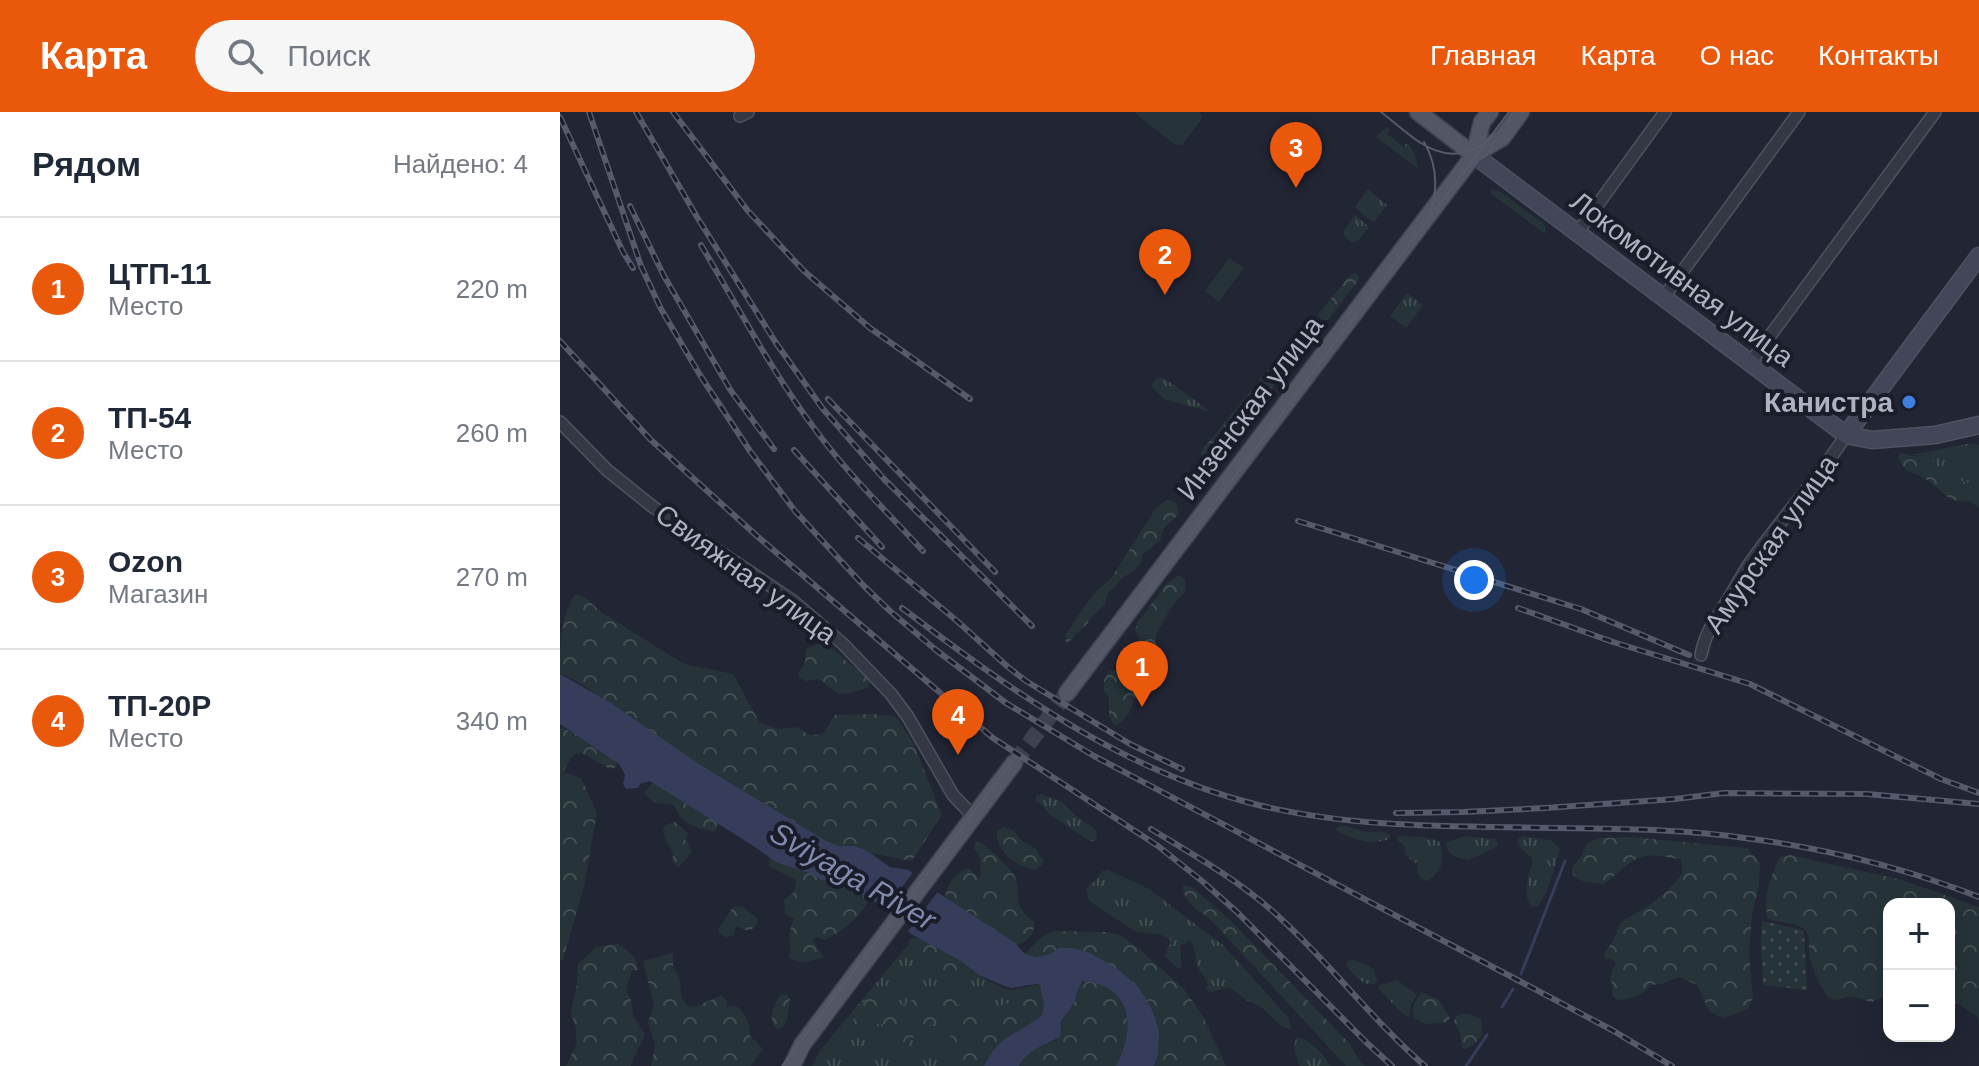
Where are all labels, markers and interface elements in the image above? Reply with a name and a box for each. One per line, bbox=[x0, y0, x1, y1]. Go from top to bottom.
search box bbox=[195, 20, 755, 92]
icon: search bbox=[223, 34, 267, 78]
text: Карта bbox=[40, 35, 147, 77]
text: Поиск bbox=[287, 39, 370, 72]
text: Главная bbox=[1430, 40, 1537, 71]
text: Карта bbox=[1581, 40, 1655, 71]
text: О нас bbox=[1699, 40, 1774, 71]
text: Контакты bbox=[1818, 40, 1939, 71]
pin: 3 bbox=[1270, 122, 1322, 188]
text: Рядом bbox=[32, 145, 141, 183]
text: Найдено: 4 bbox=[393, 149, 528, 179]
street label: Локомотивная улица bbox=[1565, 185, 1800, 373]
pin: 2 bbox=[1139, 229, 1191, 295]
text: ЦТП-11 bbox=[108, 257, 212, 290]
text: 1 bbox=[51, 274, 65, 304]
text: 220 m bbox=[456, 274, 528, 304]
text: Место bbox=[108, 291, 184, 321]
street label: Инзенская улица bbox=[1171, 310, 1329, 506]
place label: Канистра bbox=[1764, 387, 1893, 418]
marker: Канистра bbox=[1900, 393, 1918, 411]
text: ТП-54 bbox=[108, 401, 191, 434]
text: 2 bbox=[51, 418, 65, 448]
text: 260 m bbox=[456, 418, 528, 448]
text: Место bbox=[108, 435, 184, 465]
street label: Амурская улица bbox=[1698, 449, 1844, 639]
street label: Свияжная улица bbox=[650, 498, 843, 650]
text: Ozon bbox=[108, 545, 183, 578]
your location bbox=[1454, 560, 1494, 600]
text: 3 bbox=[51, 562, 65, 592]
text: 270 m bbox=[456, 562, 528, 592]
text: Магазин bbox=[108, 579, 208, 609]
pin: 1 bbox=[1116, 641, 1168, 707]
text: ТП-20Р bbox=[108, 689, 211, 722]
pin: 4 bbox=[932, 689, 984, 755]
text: 4 bbox=[51, 706, 65, 736]
text: 340 m bbox=[456, 706, 528, 736]
text: Место bbox=[108, 723, 184, 753]
water label: Sviyaga River bbox=[765, 815, 942, 937]
map controls bbox=[1883, 898, 1955, 1042]
button: + bbox=[1883, 898, 1955, 970]
button: − bbox=[1883, 970, 1955, 1042]

